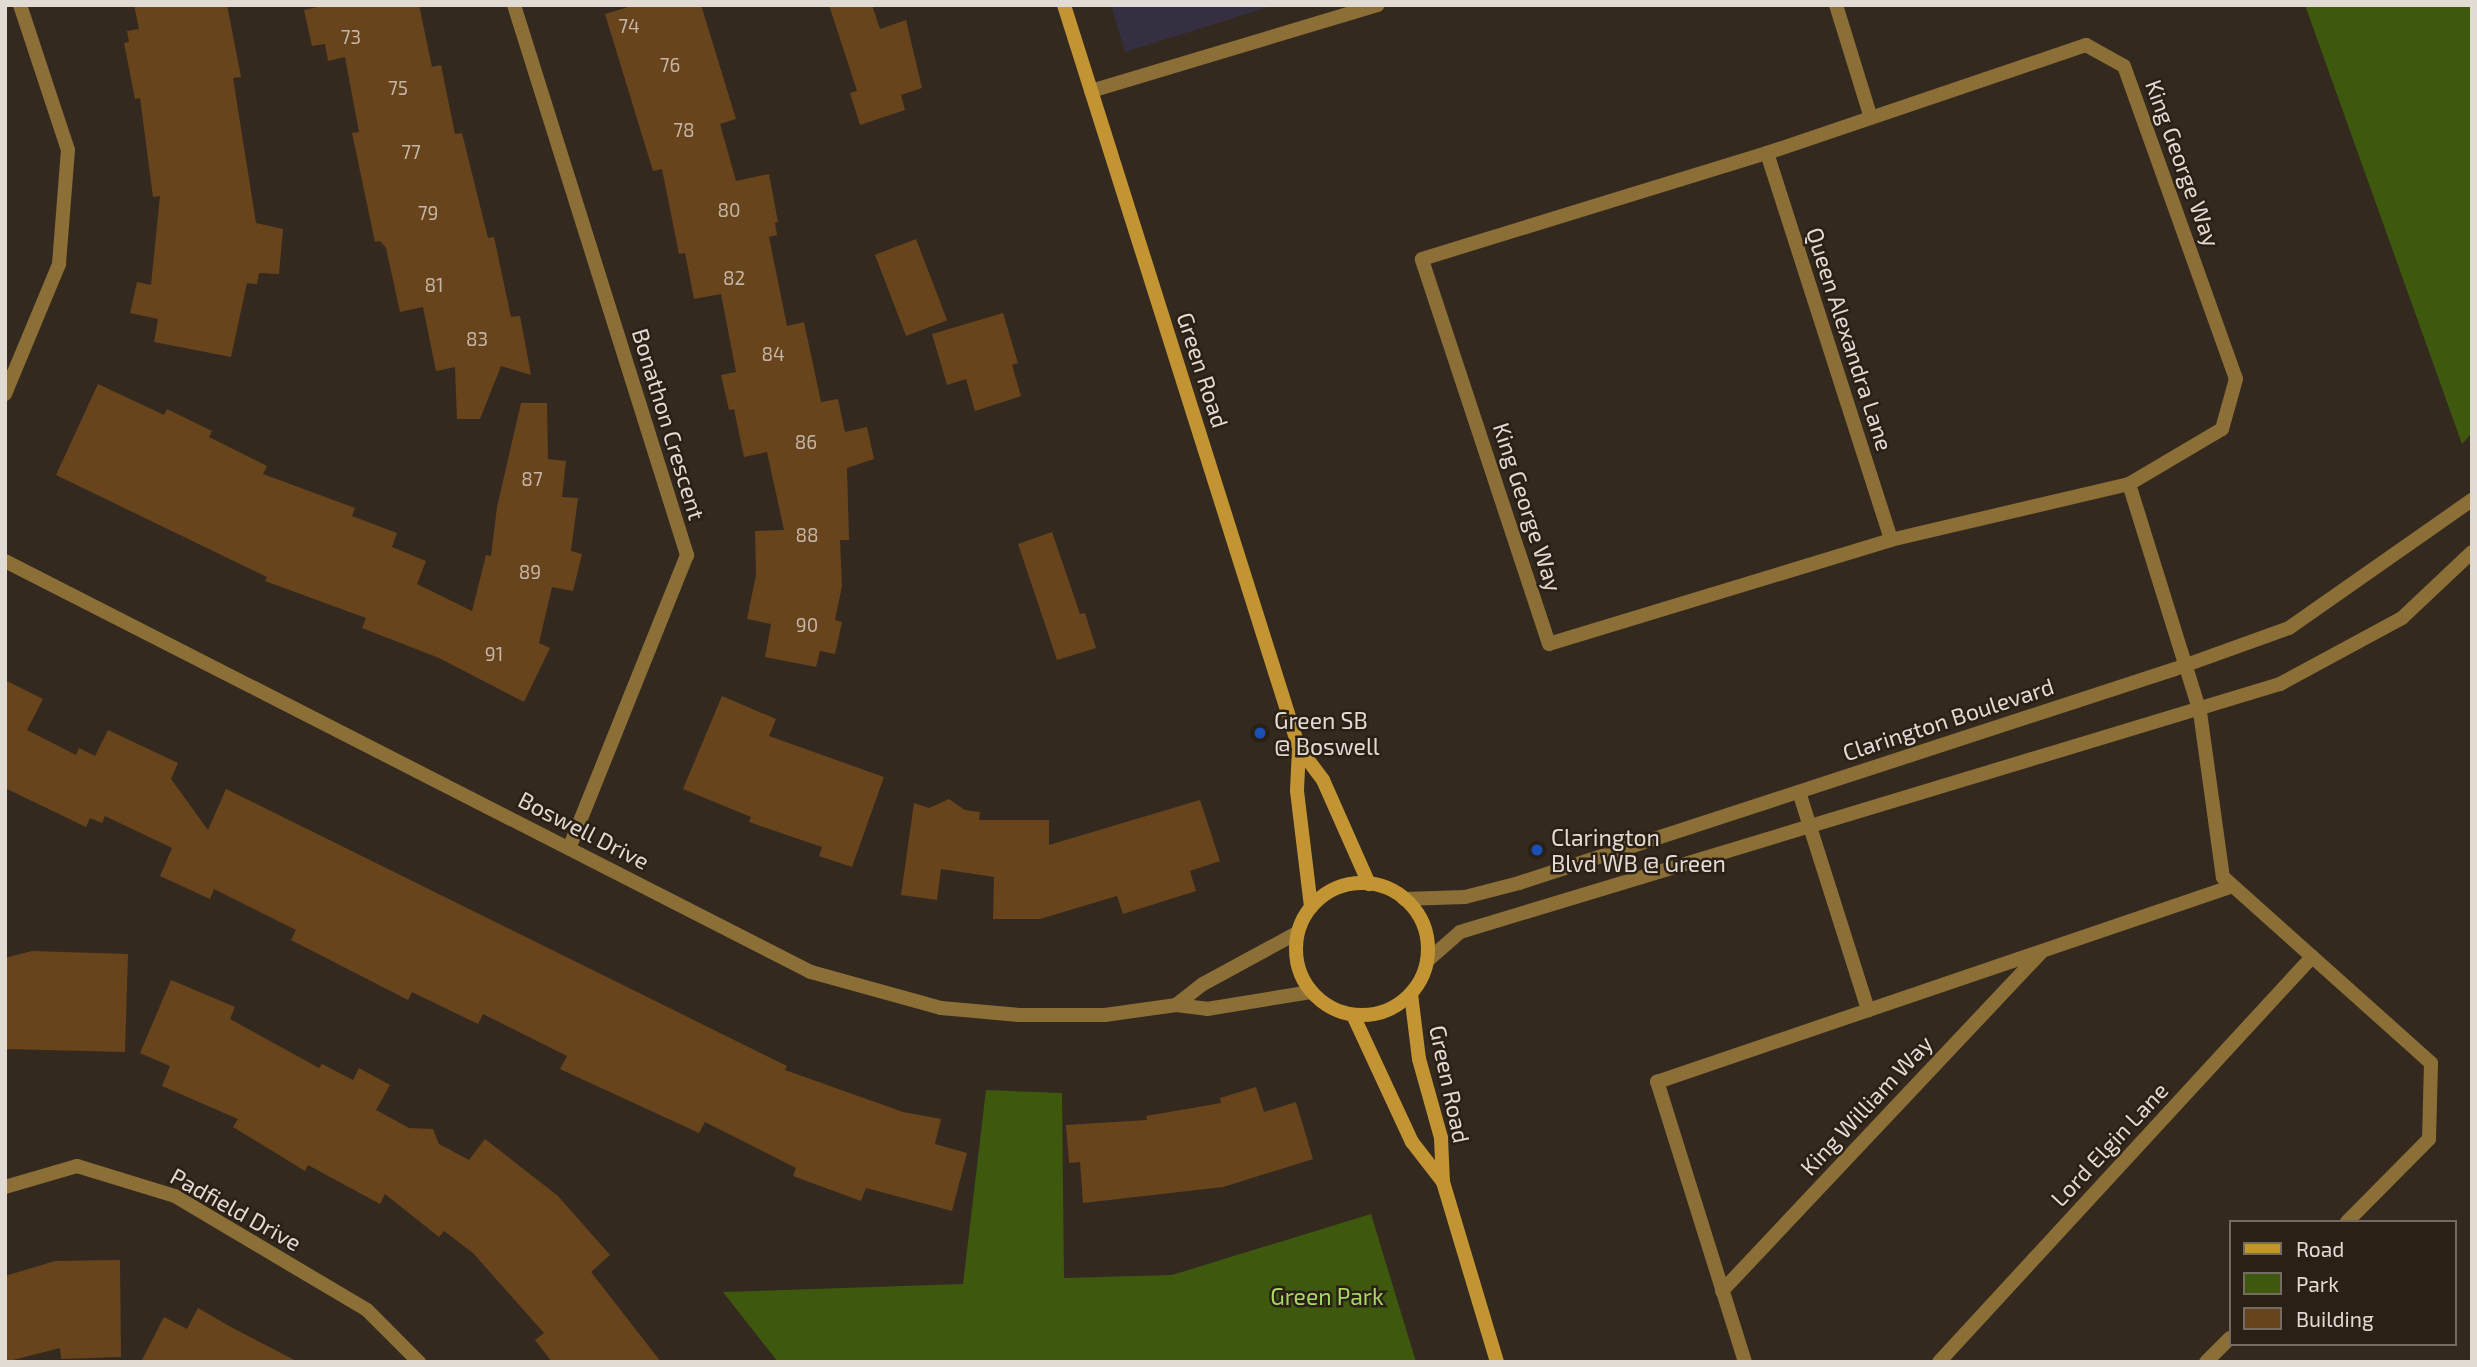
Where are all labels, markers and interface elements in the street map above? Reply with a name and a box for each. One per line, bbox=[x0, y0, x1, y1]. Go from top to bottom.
house number: 74 bbox=[618, 15, 640, 37]
house number: 73 bbox=[341, 26, 361, 48]
house number: 76 bbox=[660, 54, 680, 76]
street label: King George Way bbox=[2140, 76, 2226, 250]
house number: 75 bbox=[388, 77, 408, 99]
house number: 78 bbox=[673, 119, 695, 141]
house number: 77 bbox=[401, 141, 421, 163]
house number: 80 bbox=[718, 199, 740, 221]
house number: 79 bbox=[418, 202, 438, 224]
street label: Queen Alexandra Lane bbox=[1801, 224, 1899, 454]
house number: 82 bbox=[723, 267, 745, 289]
house number: 81 bbox=[424, 274, 444, 296]
street label: Green Road bbox=[1171, 309, 1235, 431]
street label: Bonathon Crescent bbox=[627, 325, 711, 523]
house number: 83 bbox=[466, 328, 488, 350]
house number: 84 bbox=[761, 343, 785, 365]
street label: King George Way bbox=[1488, 419, 1568, 595]
house number: 86 bbox=[795, 431, 817, 453]
house number: 87 bbox=[521, 468, 543, 490]
house number: 88 bbox=[795, 524, 819, 546]
house number: 89 bbox=[519, 561, 541, 583]
house number: 90 bbox=[796, 614, 818, 636]
house number: 91 bbox=[485, 643, 503, 665]
street label: Clarington Boulevard bbox=[1839, 672, 2057, 766]
place label: Green SB @ Boswell bbox=[1274, 706, 1380, 760]
marker: Green SB @ Boswell bbox=[1252, 725, 1268, 741]
street label: Boswell Drive bbox=[514, 785, 654, 875]
place label: Clarington Blvd WB @ Green bbox=[1551, 823, 1726, 877]
marker: Clarington Blvd WB @ Green bbox=[1529, 842, 1545, 858]
street label: Green Road bbox=[1424, 1023, 1476, 1145]
street label: King William Way bbox=[1794, 1029, 1938, 1181]
street label: Lord Elgin Lane bbox=[2045, 1076, 2173, 1212]
street label: Padfield Drive bbox=[166, 1162, 306, 1256]
legend bbox=[2228, 1220, 2456, 1346]
text: Road bbox=[2296, 1236, 2344, 1261]
text: Park bbox=[2296, 1271, 2339, 1296]
park label: Green Park bbox=[1270, 1282, 1384, 1310]
text: Building bbox=[2296, 1306, 2374, 1331]

